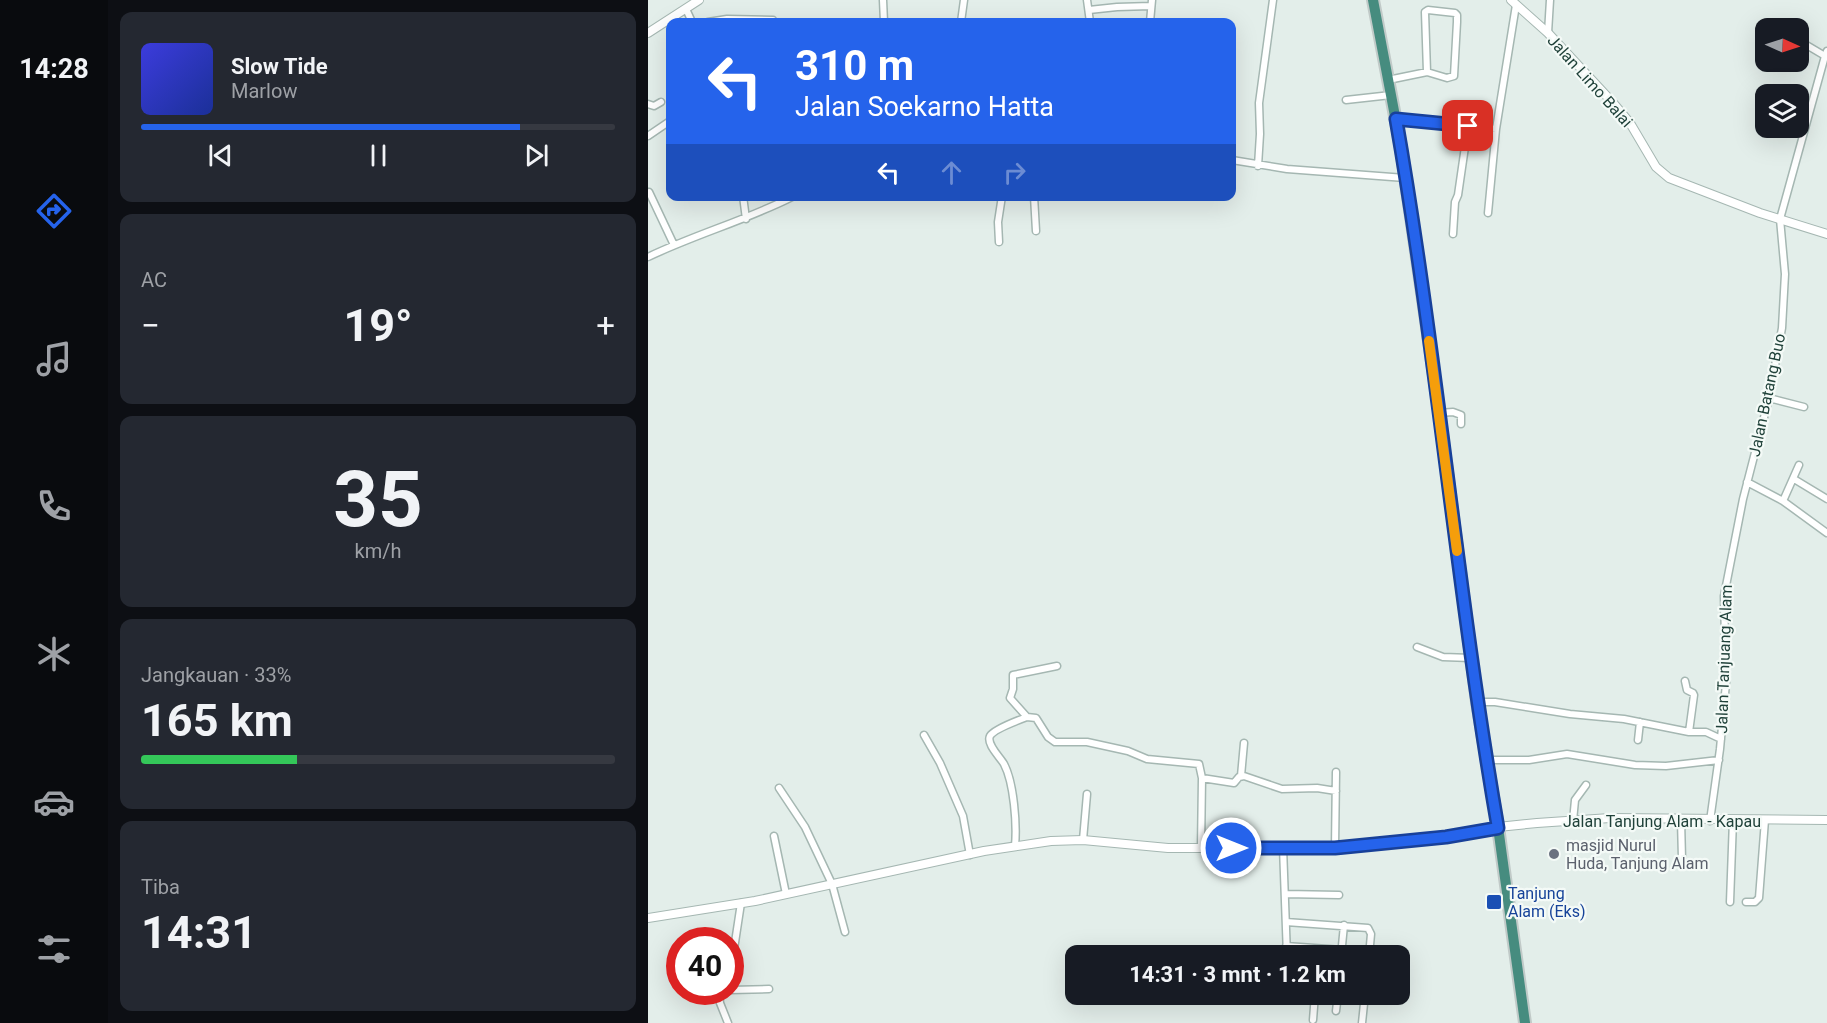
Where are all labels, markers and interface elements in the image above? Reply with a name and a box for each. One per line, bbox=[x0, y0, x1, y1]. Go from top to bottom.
north arrow bbox=[1755, 18, 1809, 72]
map controls bbox=[1755, 18, 1809, 138]
street label: Jalan Limo Balai bbox=[1544, 31, 1636, 131]
text: 310 m bbox=[795, 41, 914, 90]
icon: left bbox=[696, 42, 774, 120]
text: 14:28 bbox=[19, 53, 89, 85]
text: Slow Tide bbox=[231, 54, 328, 79]
text: Marlow bbox=[231, 79, 297, 103]
button: layers bbox=[1755, 84, 1809, 138]
text: Jalan Soekarno Hatta bbox=[795, 91, 1054, 123]
pin bbox=[1442, 100, 1493, 151]
icon: arrive bbox=[1451, 109, 1484, 142]
icon: previous bbox=[204, 139, 237, 172]
icon: pause bbox=[362, 139, 395, 172]
icon: next bbox=[520, 139, 553, 172]
icon: left bbox=[872, 156, 905, 189]
icon: ahead bbox=[935, 156, 968, 189]
icon: right bbox=[998, 156, 1031, 189]
icon: directions bbox=[33, 190, 75, 232]
text: AC bbox=[141, 268, 167, 292]
text: 19° bbox=[343, 299, 413, 352]
text: − bbox=[141, 306, 160, 345]
text: + bbox=[596, 306, 615, 345]
street label: Jalan Batang Buo bbox=[1745, 332, 1789, 458]
icon: music bbox=[33, 338, 75, 380]
text: 35 bbox=[333, 454, 423, 545]
icon: phone bbox=[33, 485, 75, 527]
text: km/h bbox=[355, 539, 401, 563]
street label: Jalan Tanjuang Alam bbox=[1712, 584, 1736, 734]
icon: climate bbox=[33, 633, 75, 675]
text: Jangkauan · 33% bbox=[141, 663, 291, 687]
text: 165 km bbox=[141, 694, 293, 747]
icon: car bbox=[33, 781, 75, 823]
street label: Jalan Tanjung Alam - Kapau bbox=[1563, 812, 1761, 831]
position arrow bbox=[1199, 816, 1263, 880]
place label: masjid Nurul Huda, Tanjung Alam bbox=[1566, 836, 1708, 873]
marker: masjid Nurul Huda, Tanjung Alam bbox=[1547, 847, 1561, 861]
text: Tiba bbox=[141, 875, 180, 899]
place label: Tanjung Alam (Eks) bbox=[1508, 884, 1586, 921]
marker: Tanjung Alam (Eks) bbox=[1485, 893, 1503, 911]
text: 14:31 bbox=[141, 906, 257, 959]
speed limit sign: 40 bbox=[666, 927, 744, 1005]
icon: filters bbox=[33, 928, 75, 970]
text: 14:31 · 3 mnt · 1.2 km bbox=[1129, 962, 1346, 987]

